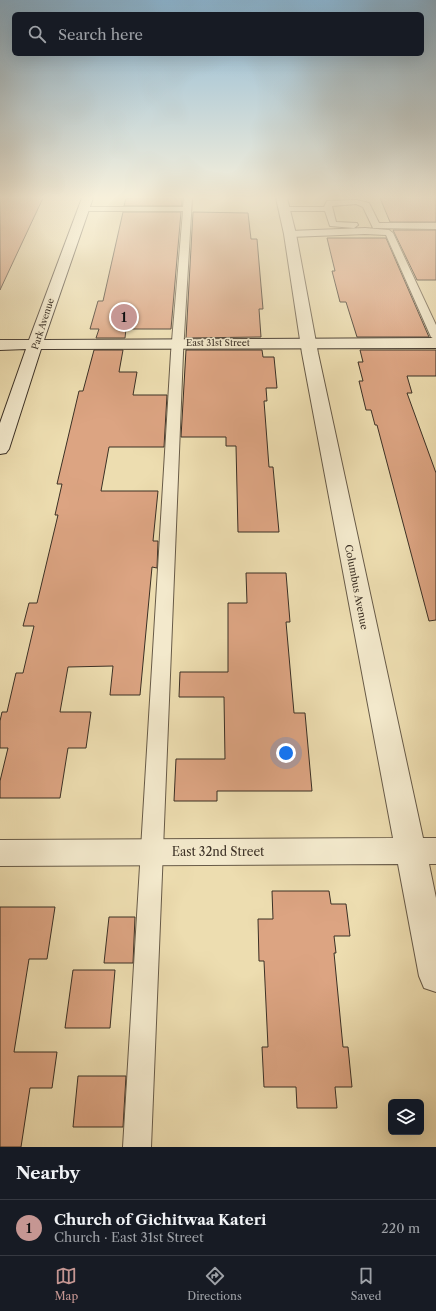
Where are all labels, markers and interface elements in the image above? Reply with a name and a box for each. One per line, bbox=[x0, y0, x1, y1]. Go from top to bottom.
search box bbox=[12, 12, 424, 56]
icon: search bbox=[26, 23, 48, 45]
text: Search here bbox=[58, 25, 143, 44]
street label: Park Avenue bbox=[29, 297, 56, 351]
pin: 1 bbox=[111, 302, 137, 332]
street label: East 31st Street bbox=[186, 337, 251, 348]
street label: Columbus Avenue bbox=[342, 543, 371, 631]
your location bbox=[276, 743, 296, 763]
street label: East 32nd Street bbox=[172, 844, 265, 859]
map controls bbox=[388, 1099, 424, 1135]
button: layers bbox=[388, 1099, 424, 1135]
text: Nearby bbox=[16, 1163, 80, 1183]
text: Church of Gichitwaa Kateri bbox=[54, 1210, 266, 1229]
text: 1 bbox=[26, 1220, 32, 1236]
text: 220 m bbox=[381, 1220, 420, 1236]
text: Church · East 31st Street bbox=[54, 1229, 204, 1245]
tab: Map bbox=[55, 1265, 78, 1303]
tab: Directions bbox=[187, 1265, 242, 1303]
tab: Saved bbox=[351, 1265, 381, 1303]

